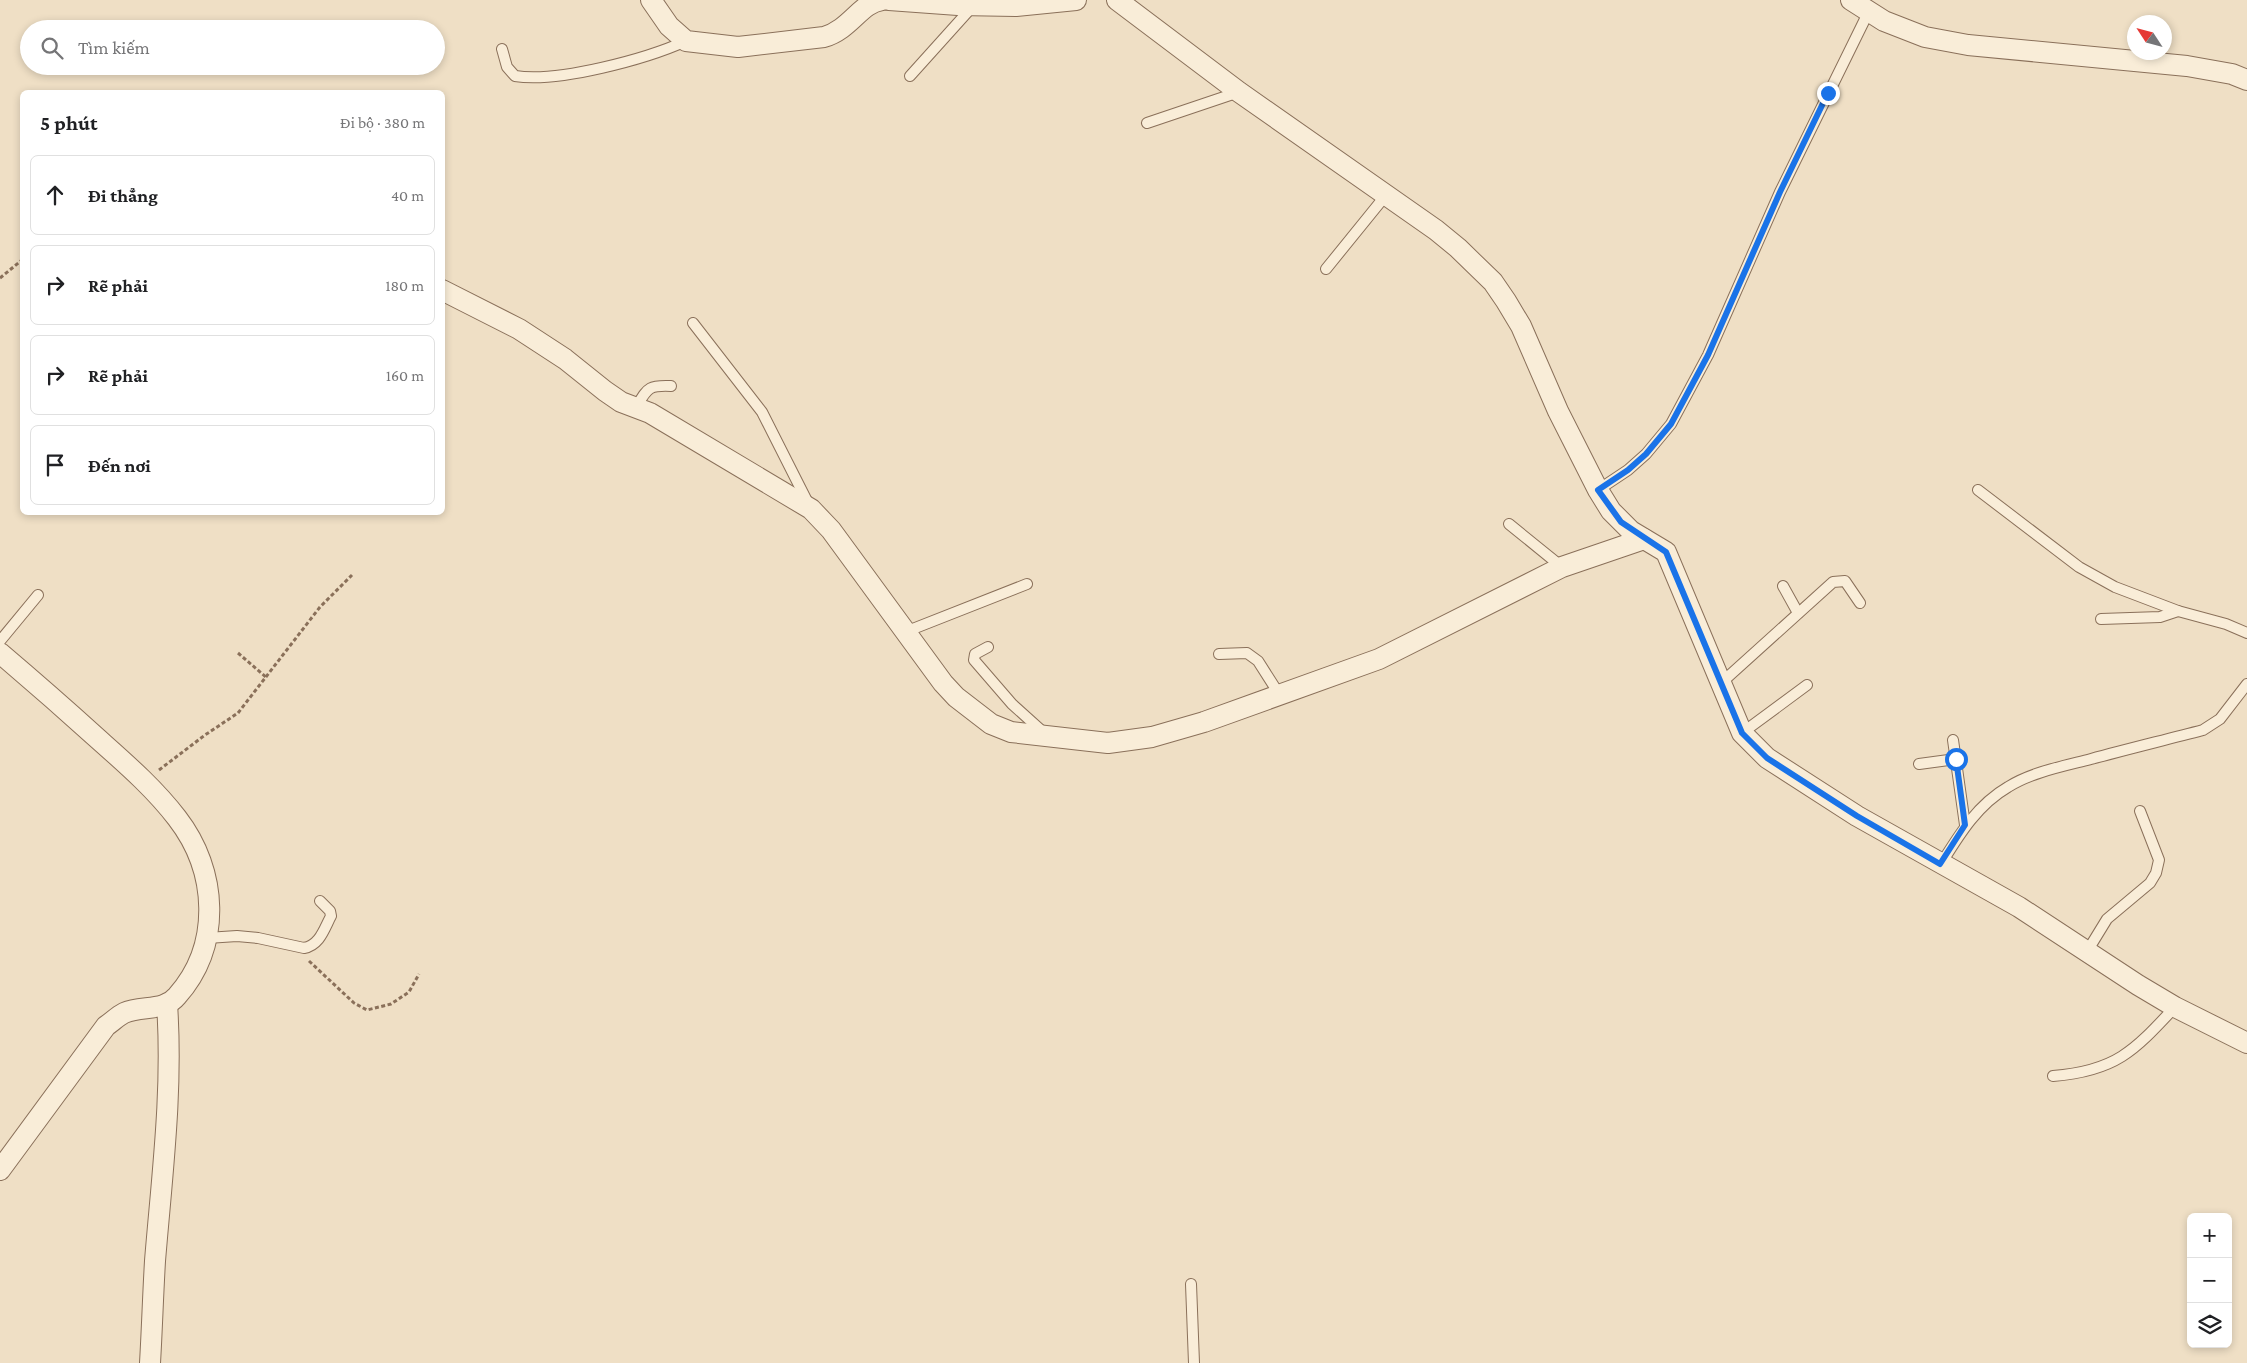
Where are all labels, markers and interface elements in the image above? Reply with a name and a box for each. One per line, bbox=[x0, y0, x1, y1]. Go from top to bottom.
north arrow bbox=[2127, 15, 2172, 60]
search box bbox=[20, 20, 445, 75]
icon: search bbox=[38, 34, 66, 62]
text: Tìm kiếm bbox=[78, 37, 150, 58]
route end bbox=[1817, 82, 1840, 105]
text: 5 phút bbox=[40, 111, 97, 135]
text: Đi bộ · 380 m bbox=[340, 114, 425, 131]
icon: ahead bbox=[41, 181, 69, 209]
text: Đi thẳng bbox=[88, 185, 158, 206]
text: 40 m bbox=[391, 187, 424, 204]
icon: right bbox=[41, 271, 69, 299]
text: Rẽ phải bbox=[88, 275, 148, 296]
text: 180 m bbox=[385, 277, 424, 294]
icon: right bbox=[41, 361, 69, 389]
text: Rẽ phải bbox=[88, 365, 148, 386]
text: 160 m bbox=[386, 367, 424, 384]
icon: arrive bbox=[41, 451, 69, 479]
text: Đến nơi bbox=[88, 455, 151, 476]
route start bbox=[1945, 748, 1968, 771]
map controls bbox=[2187, 1213, 2232, 1348]
button: + bbox=[2187, 1213, 2232, 1258]
button: − bbox=[2187, 1258, 2232, 1303]
button: layers bbox=[2187, 1303, 2232, 1348]

